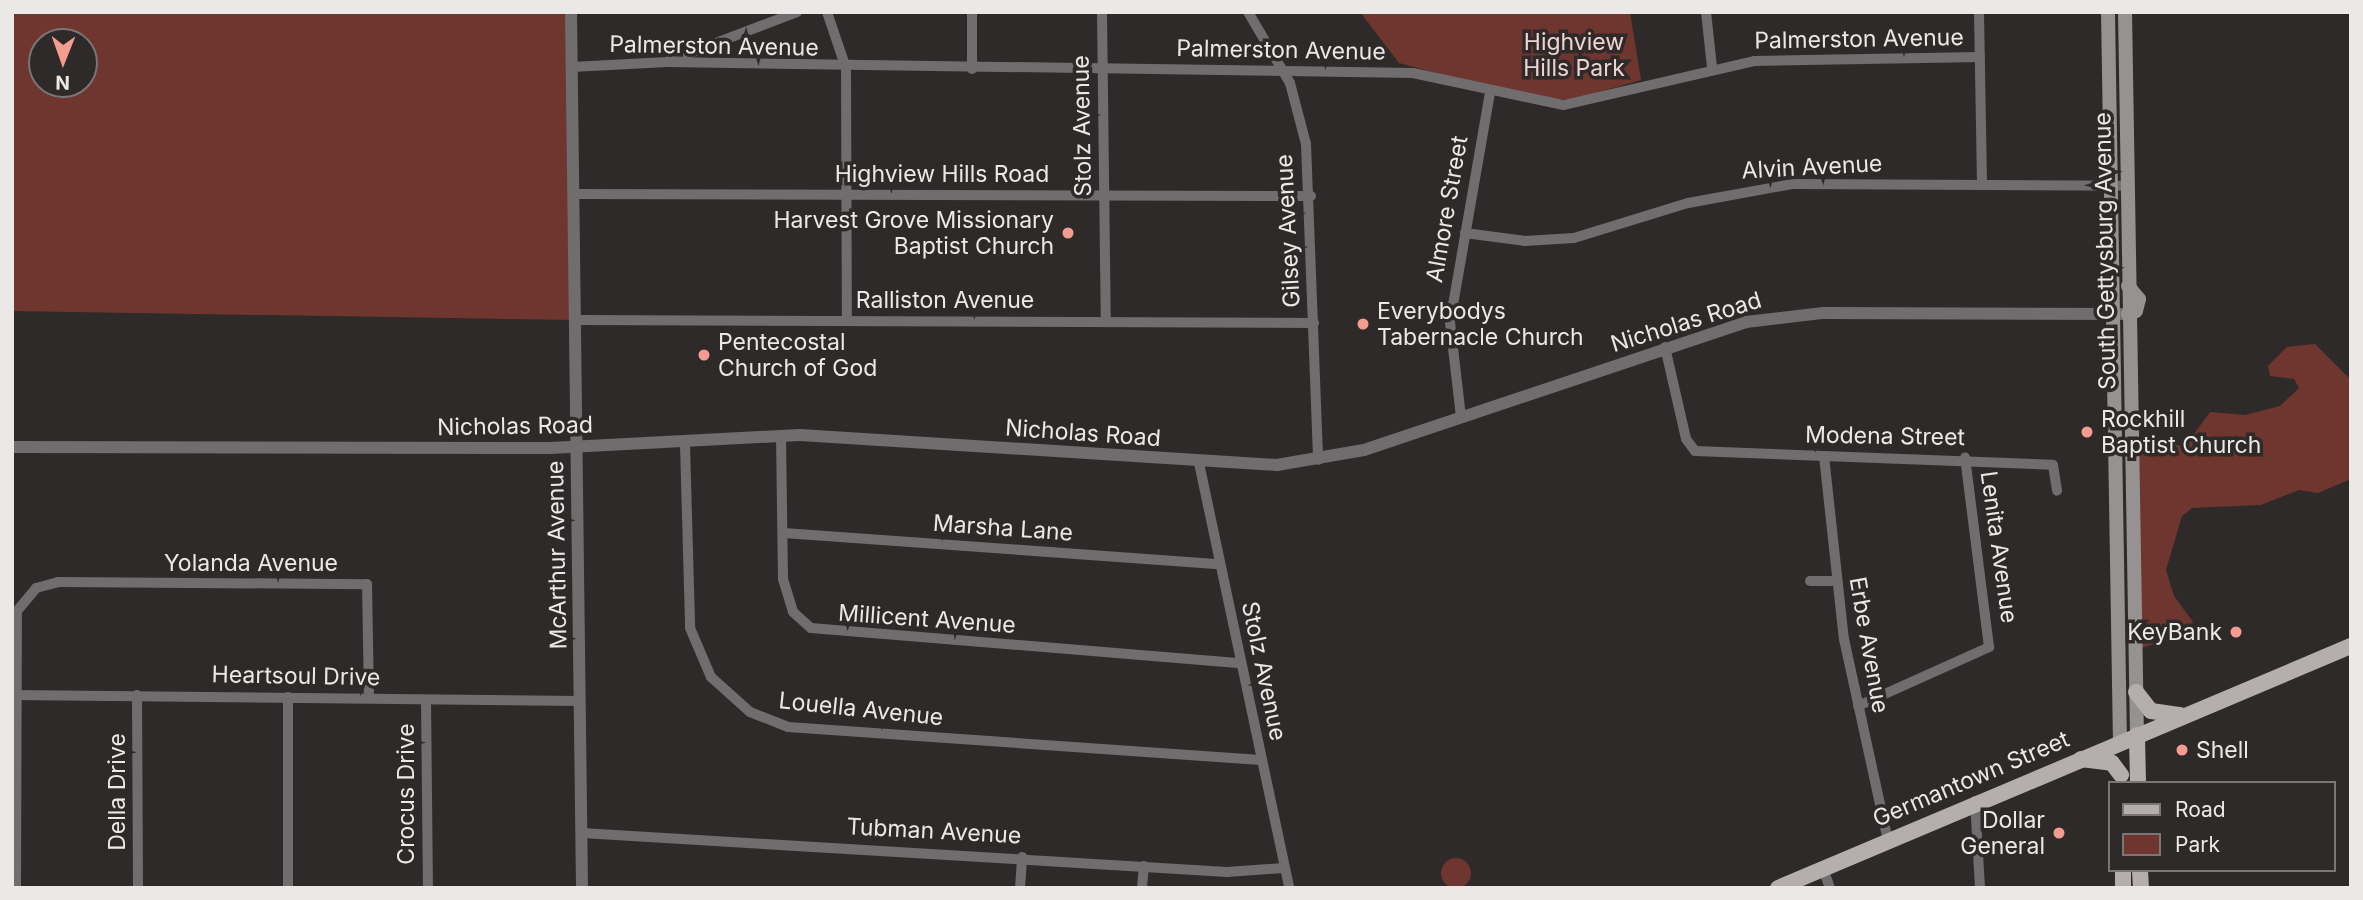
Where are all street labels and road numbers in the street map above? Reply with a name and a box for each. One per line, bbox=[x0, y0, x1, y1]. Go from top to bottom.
street label: Palmerston Avenue bbox=[1754, 23, 1964, 55]
street label: Palmerston Avenue bbox=[609, 30, 819, 62]
street label: Palmerston Avenue bbox=[1176, 34, 1386, 66]
street label: Stolz Avenue bbox=[1067, 55, 1097, 197]
street label: South Gettysburg Avenue bbox=[2089, 112, 2121, 390]
street label: Almore Street bbox=[1421, 134, 1473, 284]
street label: Alvin Avenue bbox=[1741, 150, 1883, 184]
street label: Gilsey Avenue bbox=[1270, 154, 1306, 308]
street label: Highview Hills Road bbox=[835, 160, 1049, 188]
street label: Ralliston Avenue bbox=[856, 286, 1034, 314]
street label: Nicholas Road bbox=[1607, 286, 1765, 358]
street label: Nicholas Road bbox=[437, 411, 593, 441]
street label: Nicholas Road bbox=[1004, 414, 1162, 452]
street label: Modena Street bbox=[1805, 421, 1965, 451]
street label: McArthur Avenue bbox=[542, 460, 572, 650]
street label: Lenita Avenue bbox=[1975, 469, 2023, 625]
street label: Marsha Lane bbox=[932, 509, 1074, 547]
street label: Yolanda Avenue bbox=[164, 549, 338, 577]
street label: Erbe Avenue bbox=[1843, 575, 1895, 715]
street label: Millicent Avenue bbox=[837, 599, 1017, 639]
street label: Stolz Avenue bbox=[1236, 599, 1292, 743]
street label: Heartsoul Drive bbox=[211, 661, 381, 691]
street label: Louella Avenue bbox=[777, 687, 945, 731]
street label: Crocus Drive bbox=[392, 723, 420, 865]
street label: Germantown Street bbox=[1869, 725, 2073, 833]
street label: Della Drive bbox=[103, 733, 131, 851]
street label: Tubman Avenue bbox=[846, 813, 1022, 849]

